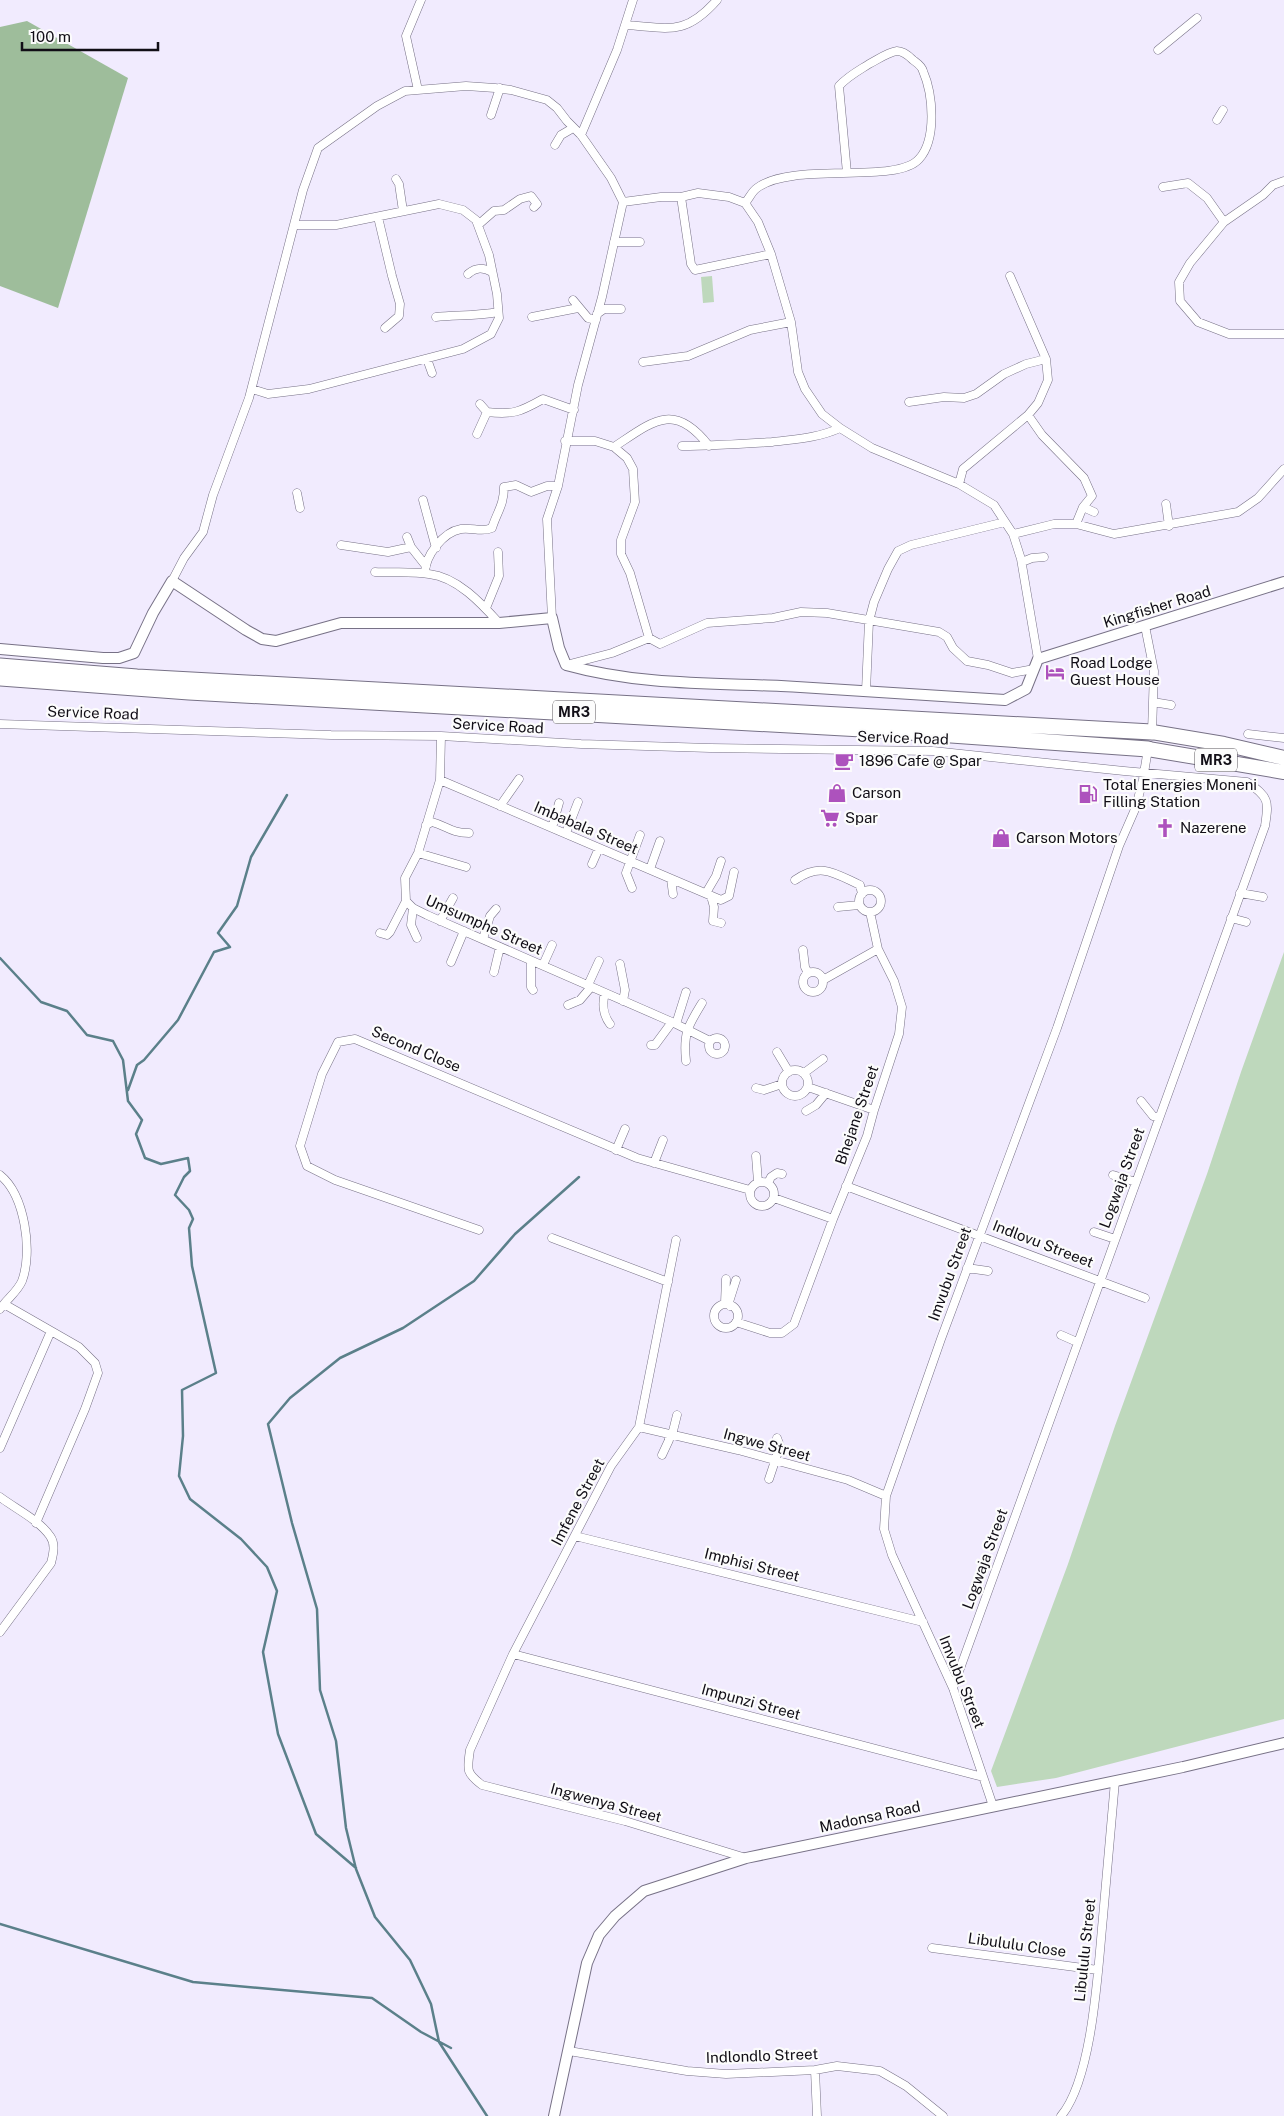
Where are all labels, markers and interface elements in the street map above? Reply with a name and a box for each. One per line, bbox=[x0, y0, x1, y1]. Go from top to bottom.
scale bar bbox=[22, 20, 159, 52]
text: 100 m bbox=[30, 28, 71, 45]
street label: Kingfisher Road bbox=[1101, 582, 1213, 631]
place label: Road Lodge Guest House bbox=[1070, 654, 1160, 688]
hotel icon: Road Lodge Guest House bbox=[1044, 661, 1066, 683]
road number: MR3 bbox=[553, 700, 595, 724]
street label: Service Road bbox=[47, 702, 139, 723]
street label: Service Road bbox=[452, 715, 544, 736]
street label: Service Road bbox=[857, 727, 949, 748]
road number: MR3 bbox=[1195, 748, 1237, 772]
cafe icon: 1896 Cafe @ Spar bbox=[833, 750, 855, 772]
place label: 1896 Cafe @ Spar bbox=[859, 752, 982, 769]
place label: Total Energies Moneni Filling Station bbox=[1103, 776, 1257, 810]
shop icon: Carson bbox=[826, 782, 848, 804]
fuel station icon: Total Energies Moneni Filling Station bbox=[1077, 783, 1099, 805]
place label: Carson bbox=[852, 784, 901, 801]
street label: Imbabala Street bbox=[531, 798, 641, 857]
supermarket icon: Spar bbox=[819, 807, 841, 829]
place label: Spar bbox=[845, 809, 878, 826]
church icon: Nazerene bbox=[1154, 817, 1176, 839]
place label: Nazerene bbox=[1180, 819, 1247, 836]
shop icon: Carson Motors bbox=[990, 827, 1012, 849]
place label: Carson Motors bbox=[1016, 829, 1118, 846]
street label: Umsumphe Street bbox=[423, 891, 545, 958]
street label: Second Close bbox=[369, 1022, 463, 1075]
street label: Bhejane Street bbox=[832, 1063, 882, 1167]
street label: Logwaja Street bbox=[1095, 1125, 1148, 1230]
street label: Indlovu Streeet bbox=[990, 1216, 1096, 1271]
street label: Imvubu Street bbox=[925, 1225, 974, 1323]
street label: Ingwe Street bbox=[722, 1425, 813, 1464]
street label: Imfene Street bbox=[548, 1455, 608, 1548]
street label: Logwaja Street bbox=[958, 1506, 1011, 1611]
street label: Imphisi Street bbox=[703, 1545, 802, 1585]
street label: Imvubu Street bbox=[936, 1633, 989, 1731]
street label: Impunzi Street bbox=[700, 1680, 803, 1723]
street label: Ingwenya Street bbox=[549, 1780, 664, 1826]
street label: Madonsa Road bbox=[818, 1798, 922, 1835]
street label: Libululu Street bbox=[1071, 1897, 1098, 2002]
street label: Libululu Close bbox=[967, 1929, 1067, 1960]
street label: Indlondlo Street bbox=[706, 2045, 819, 2066]

